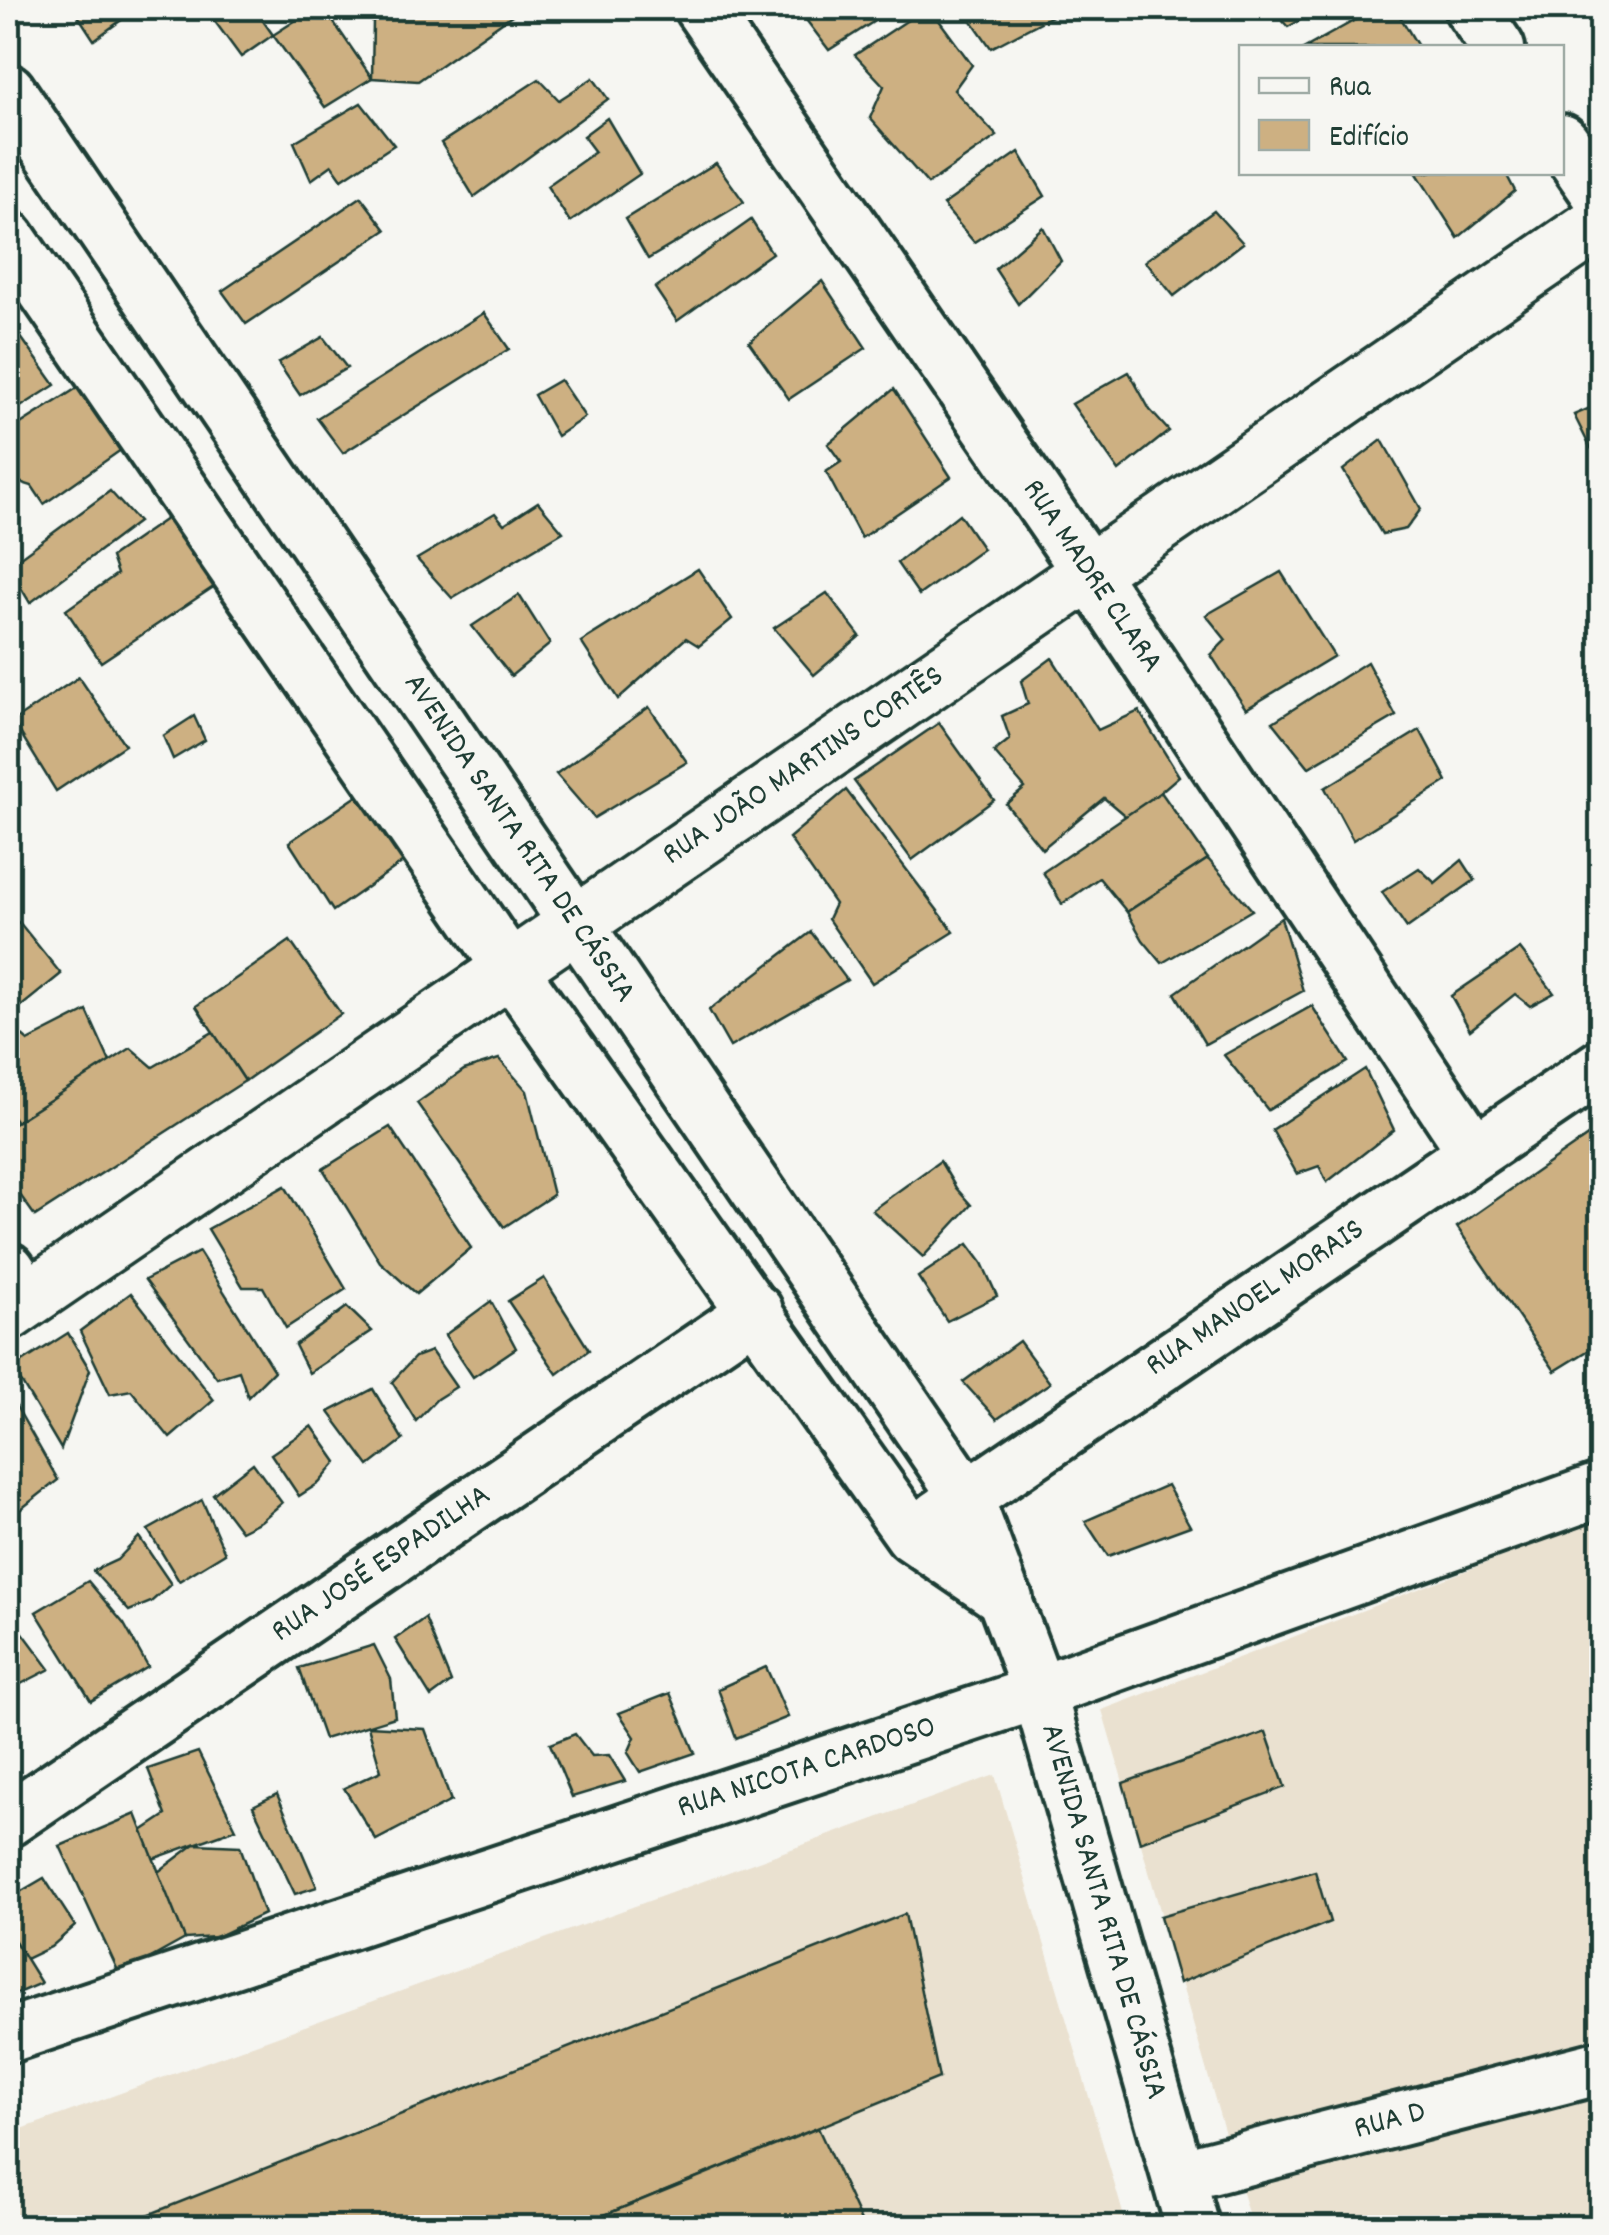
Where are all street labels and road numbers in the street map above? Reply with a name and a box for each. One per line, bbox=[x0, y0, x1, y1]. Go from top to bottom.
street label: RUA MADRE CLARA bbox=[1009, 471, 1173, 683]
street label: RUA JOÃO MARTINS CORTÊS bbox=[654, 655, 954, 879]
street label: AVENIDA SANTA RITA DE CÁSSIA bbox=[390, 665, 646, 1013]
street label: RUA MANOEL MORAIS bbox=[1137, 1209, 1375, 1389]
street label: RUA JOSÉ ESPADILHA bbox=[263, 1474, 501, 1656]
street label: RUA NICOTA CARDOSO bbox=[672, 1705, 942, 1833]
street label: AVENIDA SANTA RITA DE CÁSSIA bbox=[1026, 1719, 1178, 2105]
street label: RUA D bbox=[1349, 2090, 1431, 2154]

